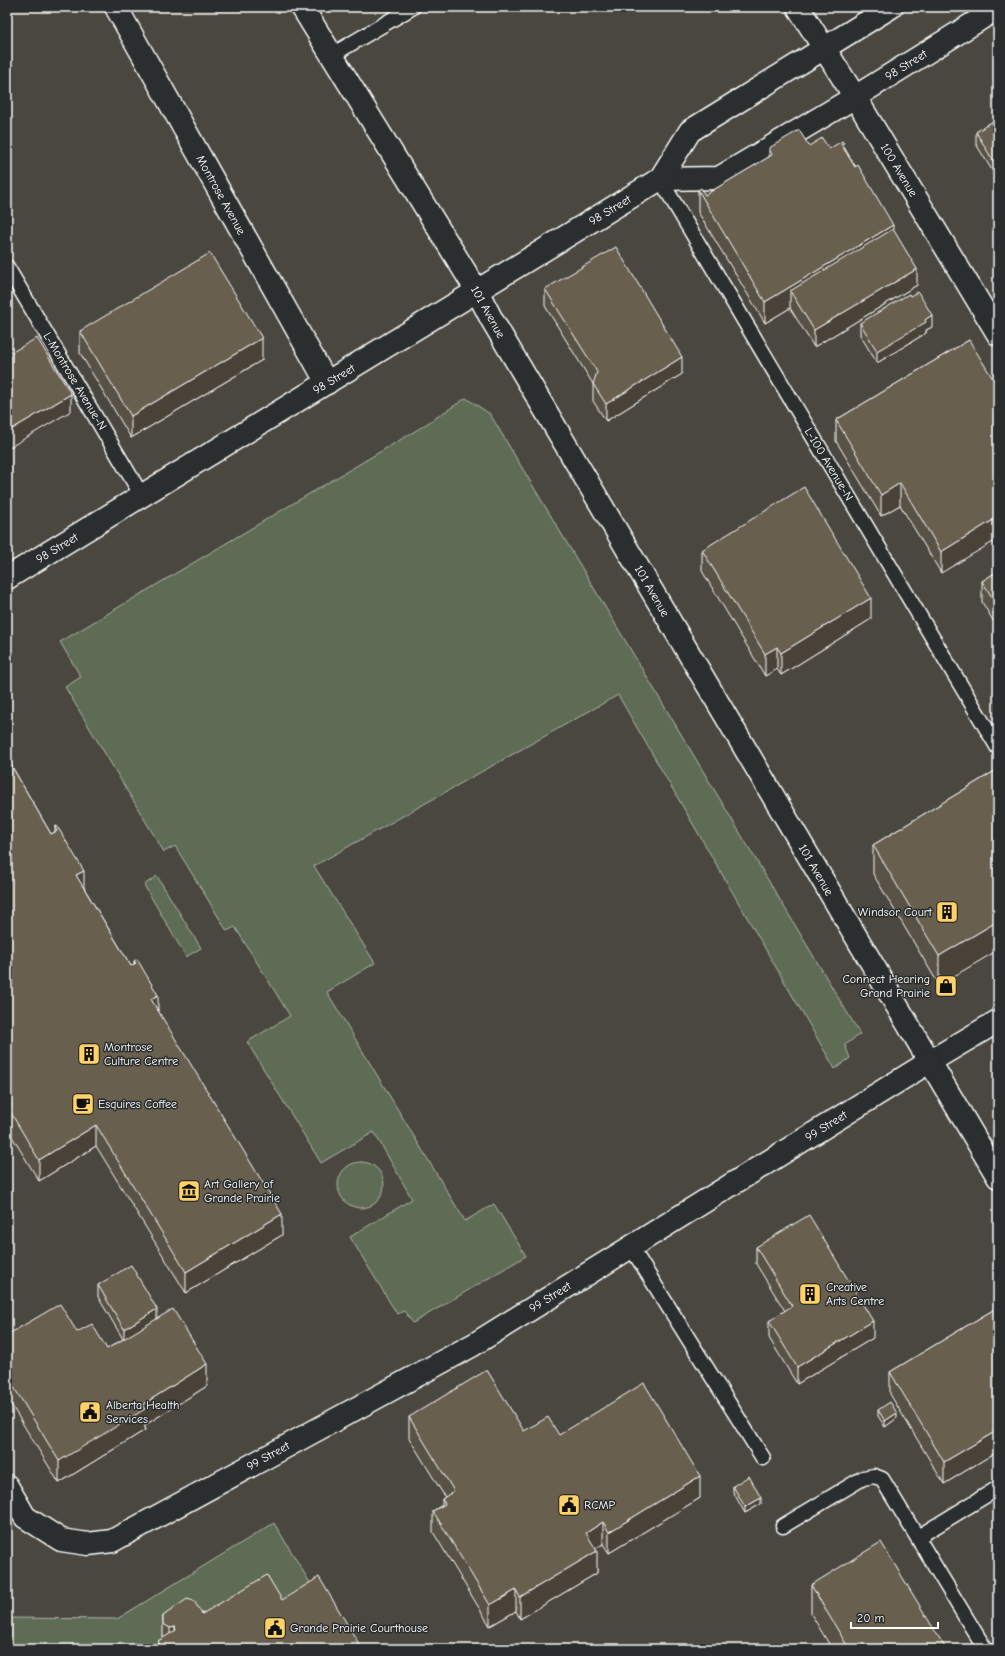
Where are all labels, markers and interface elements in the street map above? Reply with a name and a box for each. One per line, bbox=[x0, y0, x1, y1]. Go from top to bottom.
street label: 98 Street bbox=[883, 46, 930, 83]
street label: 100 Avenue bbox=[878, 141, 920, 199]
street label: Montrose Avenue bbox=[193, 153, 249, 237]
street label: 98 Street bbox=[586, 192, 634, 228]
street label: 101 Avenue bbox=[468, 284, 508, 340]
street label: L-Montrose Avenue-N bbox=[40, 330, 110, 432]
street label: 98 Street bbox=[310, 361, 358, 397]
street label: L-100 Avenue-N bbox=[802, 425, 856, 503]
street label: 98 Street bbox=[33, 530, 81, 566]
street label: 101 Avenue bbox=[632, 563, 672, 619]
street label: 101 Avenue bbox=[796, 842, 836, 898]
building icon: Windsor Court bbox=[934, 899, 960, 925]
place label: Windsor Court bbox=[858, 905, 933, 919]
place label: Connect Hearing Grand Prairie bbox=[842, 972, 930, 1000]
shop icon: Connect Hearing Grand Prairie bbox=[933, 973, 959, 999]
place label: Montrose Culture Centre bbox=[104, 1040, 178, 1068]
building icon: Montrose Culture Centre bbox=[76, 1041, 102, 1067]
cafe icon: Esquires Coffee bbox=[70, 1091, 96, 1117]
place label: Esquires Coffee bbox=[98, 1097, 177, 1111]
street label: 99 Street bbox=[802, 1107, 850, 1144]
place label: Art Gallery of Grande Prairie bbox=[204, 1177, 280, 1205]
museum icon: Art Gallery of Grande Prairie bbox=[176, 1178, 202, 1204]
street label: 99 Street bbox=[526, 1278, 574, 1315]
place label: Creative Arts Centre bbox=[826, 1280, 884, 1308]
building icon: Creative Arts Centre bbox=[797, 1281, 823, 1307]
place label: Alberta Health Services bbox=[106, 1398, 179, 1426]
public building icon: Alberta Health Services bbox=[77, 1399, 103, 1425]
street label: 99 Street bbox=[244, 1438, 292, 1473]
public building icon: RCMP bbox=[556, 1492, 582, 1518]
place label: RCMP bbox=[584, 1498, 616, 1512]
scale bar bbox=[851, 1604, 938, 1630]
text: 20 m bbox=[857, 1611, 885, 1625]
public building icon: Grande Prairie Courthouse bbox=[262, 1615, 288, 1641]
place label: Grande Prairie Courthouse bbox=[290, 1621, 428, 1635]

